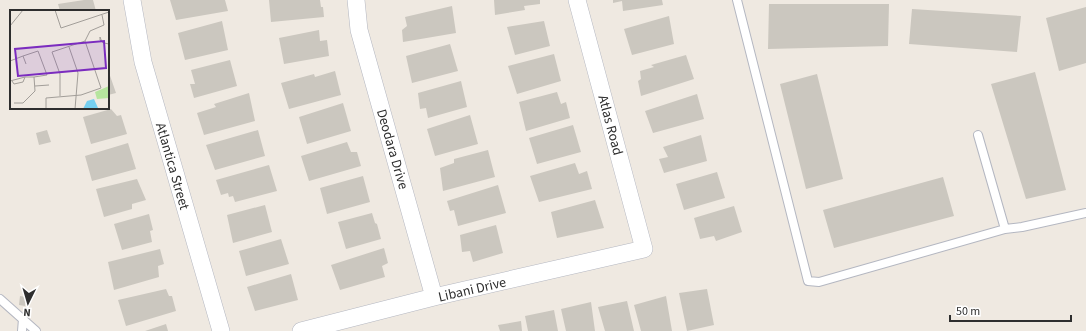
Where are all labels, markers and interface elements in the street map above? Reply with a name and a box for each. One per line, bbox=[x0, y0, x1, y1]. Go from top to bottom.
inset map bbox=[10, 10, 109, 109]
street label: Atlas Road bbox=[592, 93, 628, 158]
street label: Deodara Drive bbox=[371, 107, 413, 192]
street label: Atlantica Street bbox=[150, 120, 194, 212]
street label: Libani Drive bbox=[436, 272, 508, 307]
north arrow bbox=[8, 283, 48, 323]
scale bar bbox=[950, 297, 1071, 323]
text: 50 m bbox=[956, 303, 980, 320]
text: N bbox=[23, 305, 31, 320]

